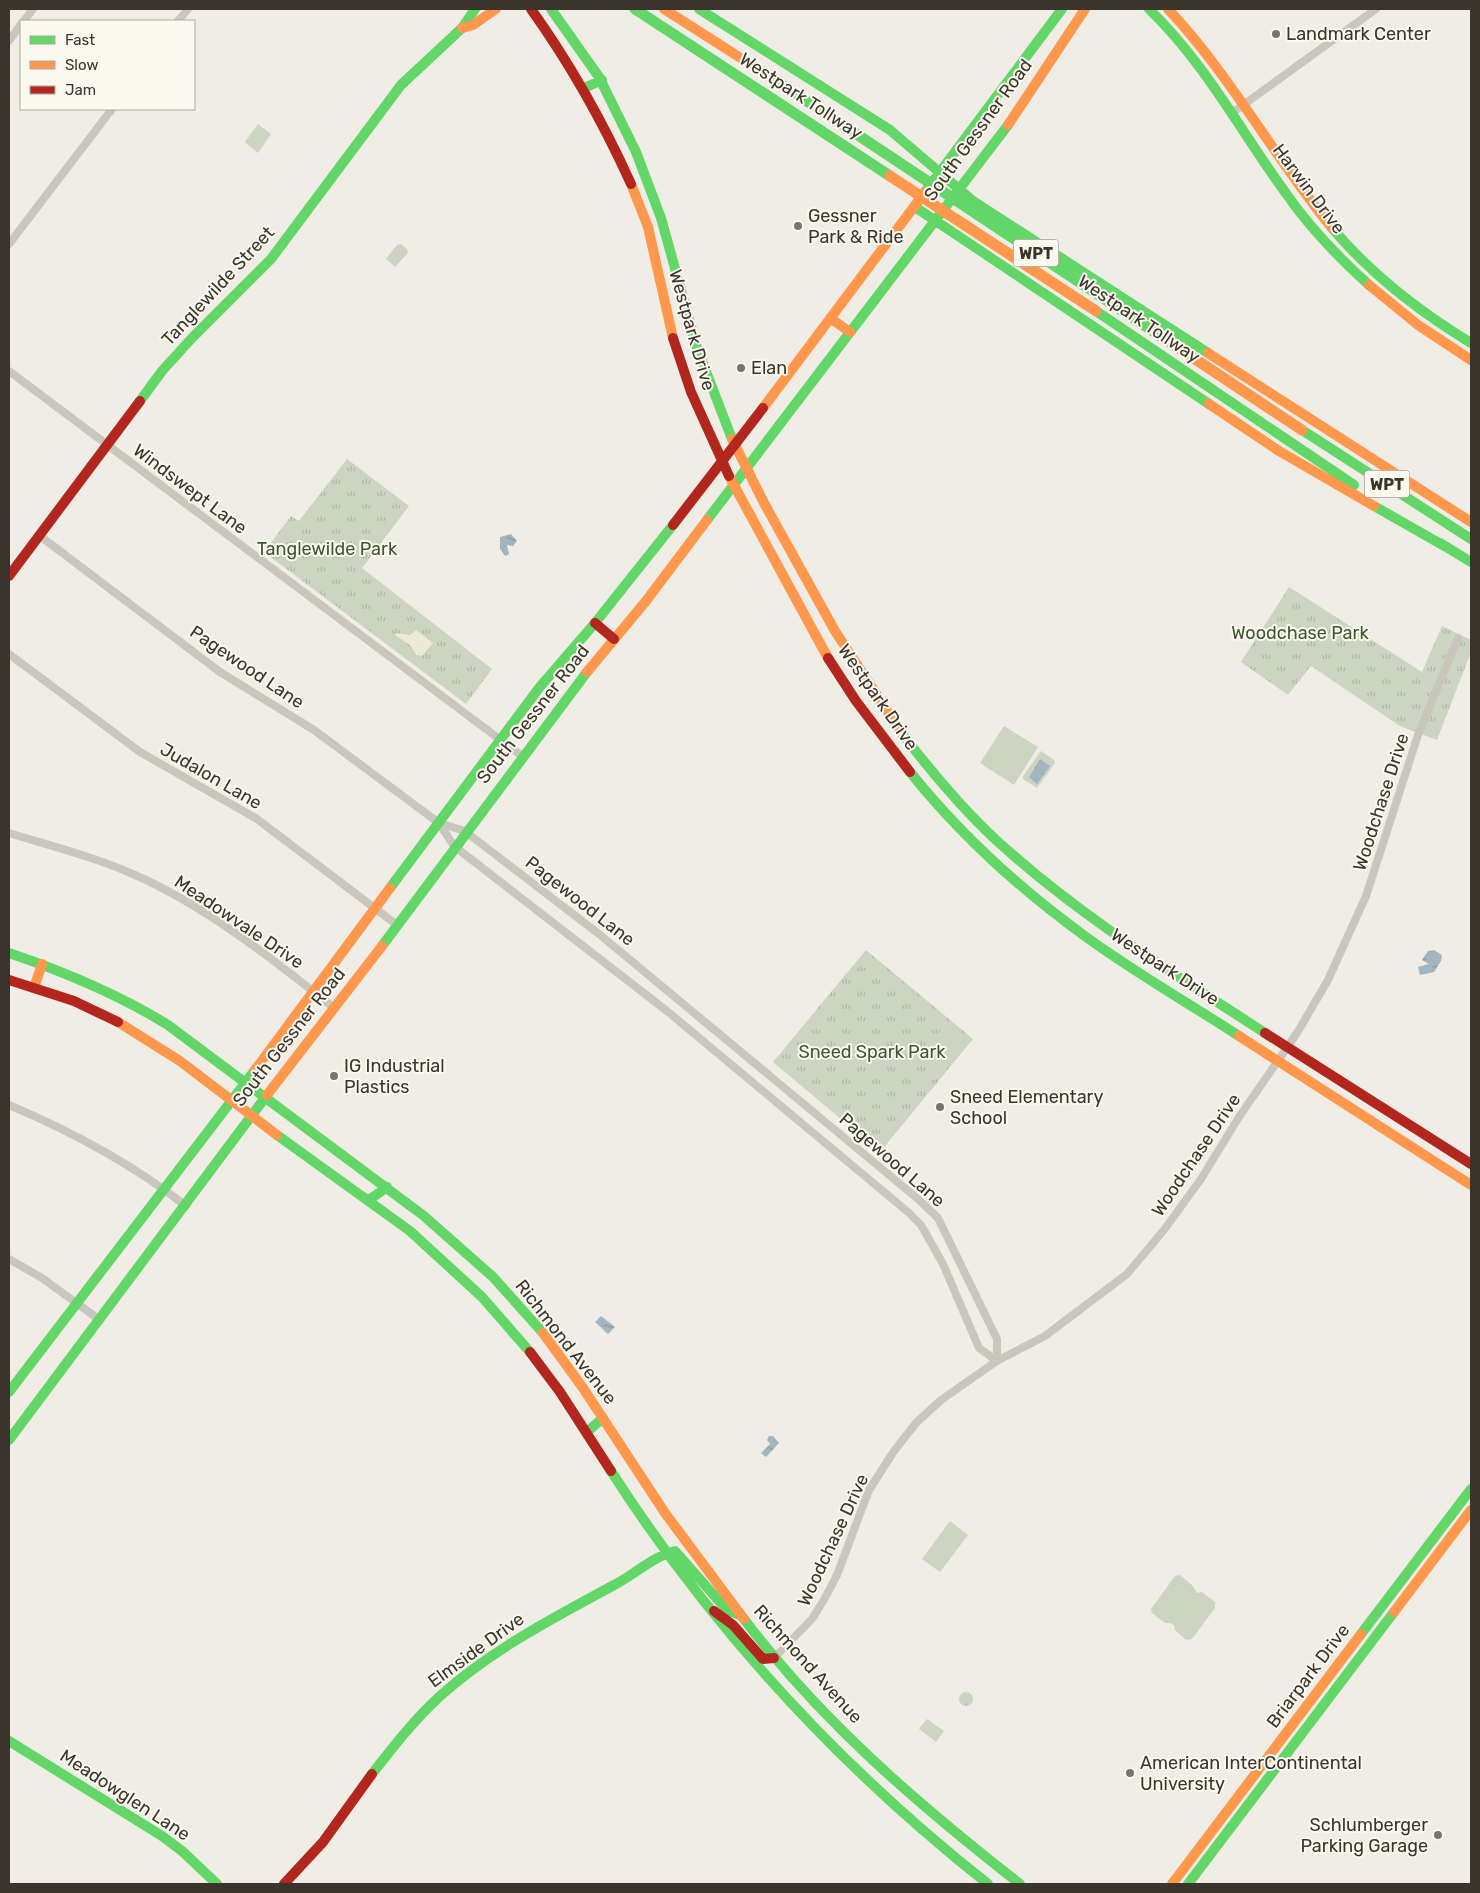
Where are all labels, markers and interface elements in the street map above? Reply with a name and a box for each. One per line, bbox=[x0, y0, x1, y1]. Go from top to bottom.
legend bbox=[20, 20, 195, 110]
place label: Landmark Center bbox=[1286, 23, 1431, 45]
marker: Landmark Center bbox=[1270, 28, 1282, 40]
text: Fast bbox=[65, 31, 95, 49]
street label: Westpark Tollway bbox=[735, 48, 867, 144]
street label: South Gessner Road bbox=[919, 55, 1037, 205]
text: Slow bbox=[65, 56, 98, 74]
text: Jam bbox=[65, 81, 96, 99]
street label: Harwin Drive bbox=[1268, 140, 1350, 238]
place label: Gessner Park & Ride bbox=[808, 205, 904, 248]
marker: Gessner Park & Ride bbox=[792, 220, 804, 232]
street label: Tanglewilde Street bbox=[157, 222, 279, 350]
road number: WPT bbox=[1014, 240, 1058, 266]
street label: Westpark Drive bbox=[664, 267, 720, 393]
street label: Westpark Tollway bbox=[1074, 270, 1204, 368]
place label: Elan bbox=[751, 357, 787, 379]
marker: Elan bbox=[735, 362, 747, 374]
street label: Windswept Lane bbox=[129, 439, 251, 539]
road number: WPT bbox=[1364, 470, 1410, 498]
park label: Tanglewilde Park bbox=[257, 538, 398, 560]
street label: Pagewood Lane bbox=[186, 621, 308, 713]
park label: Woodchase Park bbox=[1231, 622, 1369, 644]
street label: South Gessner Road bbox=[472, 640, 594, 788]
street label: Westpark Drive bbox=[833, 640, 923, 754]
street label: Woodchase Drive bbox=[1348, 730, 1414, 874]
street label: Judalon Lane bbox=[156, 738, 266, 814]
street label: Pagewood Lane bbox=[521, 851, 639, 951]
street label: Meadowvale Drive bbox=[170, 871, 308, 973]
street label: Westpark Drive bbox=[1107, 924, 1223, 1010]
street label: South Gessner Road bbox=[228, 963, 350, 1111]
park label: Sneed Spark Park bbox=[798, 1041, 946, 1063]
place label: IG Industrial Plastics bbox=[344, 1055, 445, 1098]
marker: IG Industrial Plastics bbox=[328, 1070, 340, 1082]
place label: Sneed Elementary School bbox=[950, 1086, 1103, 1129]
street label: Woodchase Drive bbox=[1147, 1089, 1245, 1221]
marker: Sneed Elementary School bbox=[934, 1101, 946, 1113]
street label: Pagewood Lane bbox=[835, 1108, 949, 1212]
street label: Richmond Avenue bbox=[511, 1275, 621, 1409]
street label: Woodchase Drive bbox=[793, 1470, 873, 1610]
street label: Richmond Avenue bbox=[749, 1600, 867, 1728]
street label: Elmside Drive bbox=[424, 1608, 528, 1692]
street label: Briarpark Drive bbox=[1262, 1620, 1354, 1732]
street label: Meadowglen Lane bbox=[56, 1745, 194, 1845]
place label: American InterContinental University bbox=[1140, 1752, 1362, 1795]
marker: American InterContinental University bbox=[1124, 1767, 1136, 1779]
place label: Schlumberger Parking Garage bbox=[1300, 1814, 1428, 1857]
marker: Schlumberger Parking Garage bbox=[1432, 1829, 1444, 1841]

